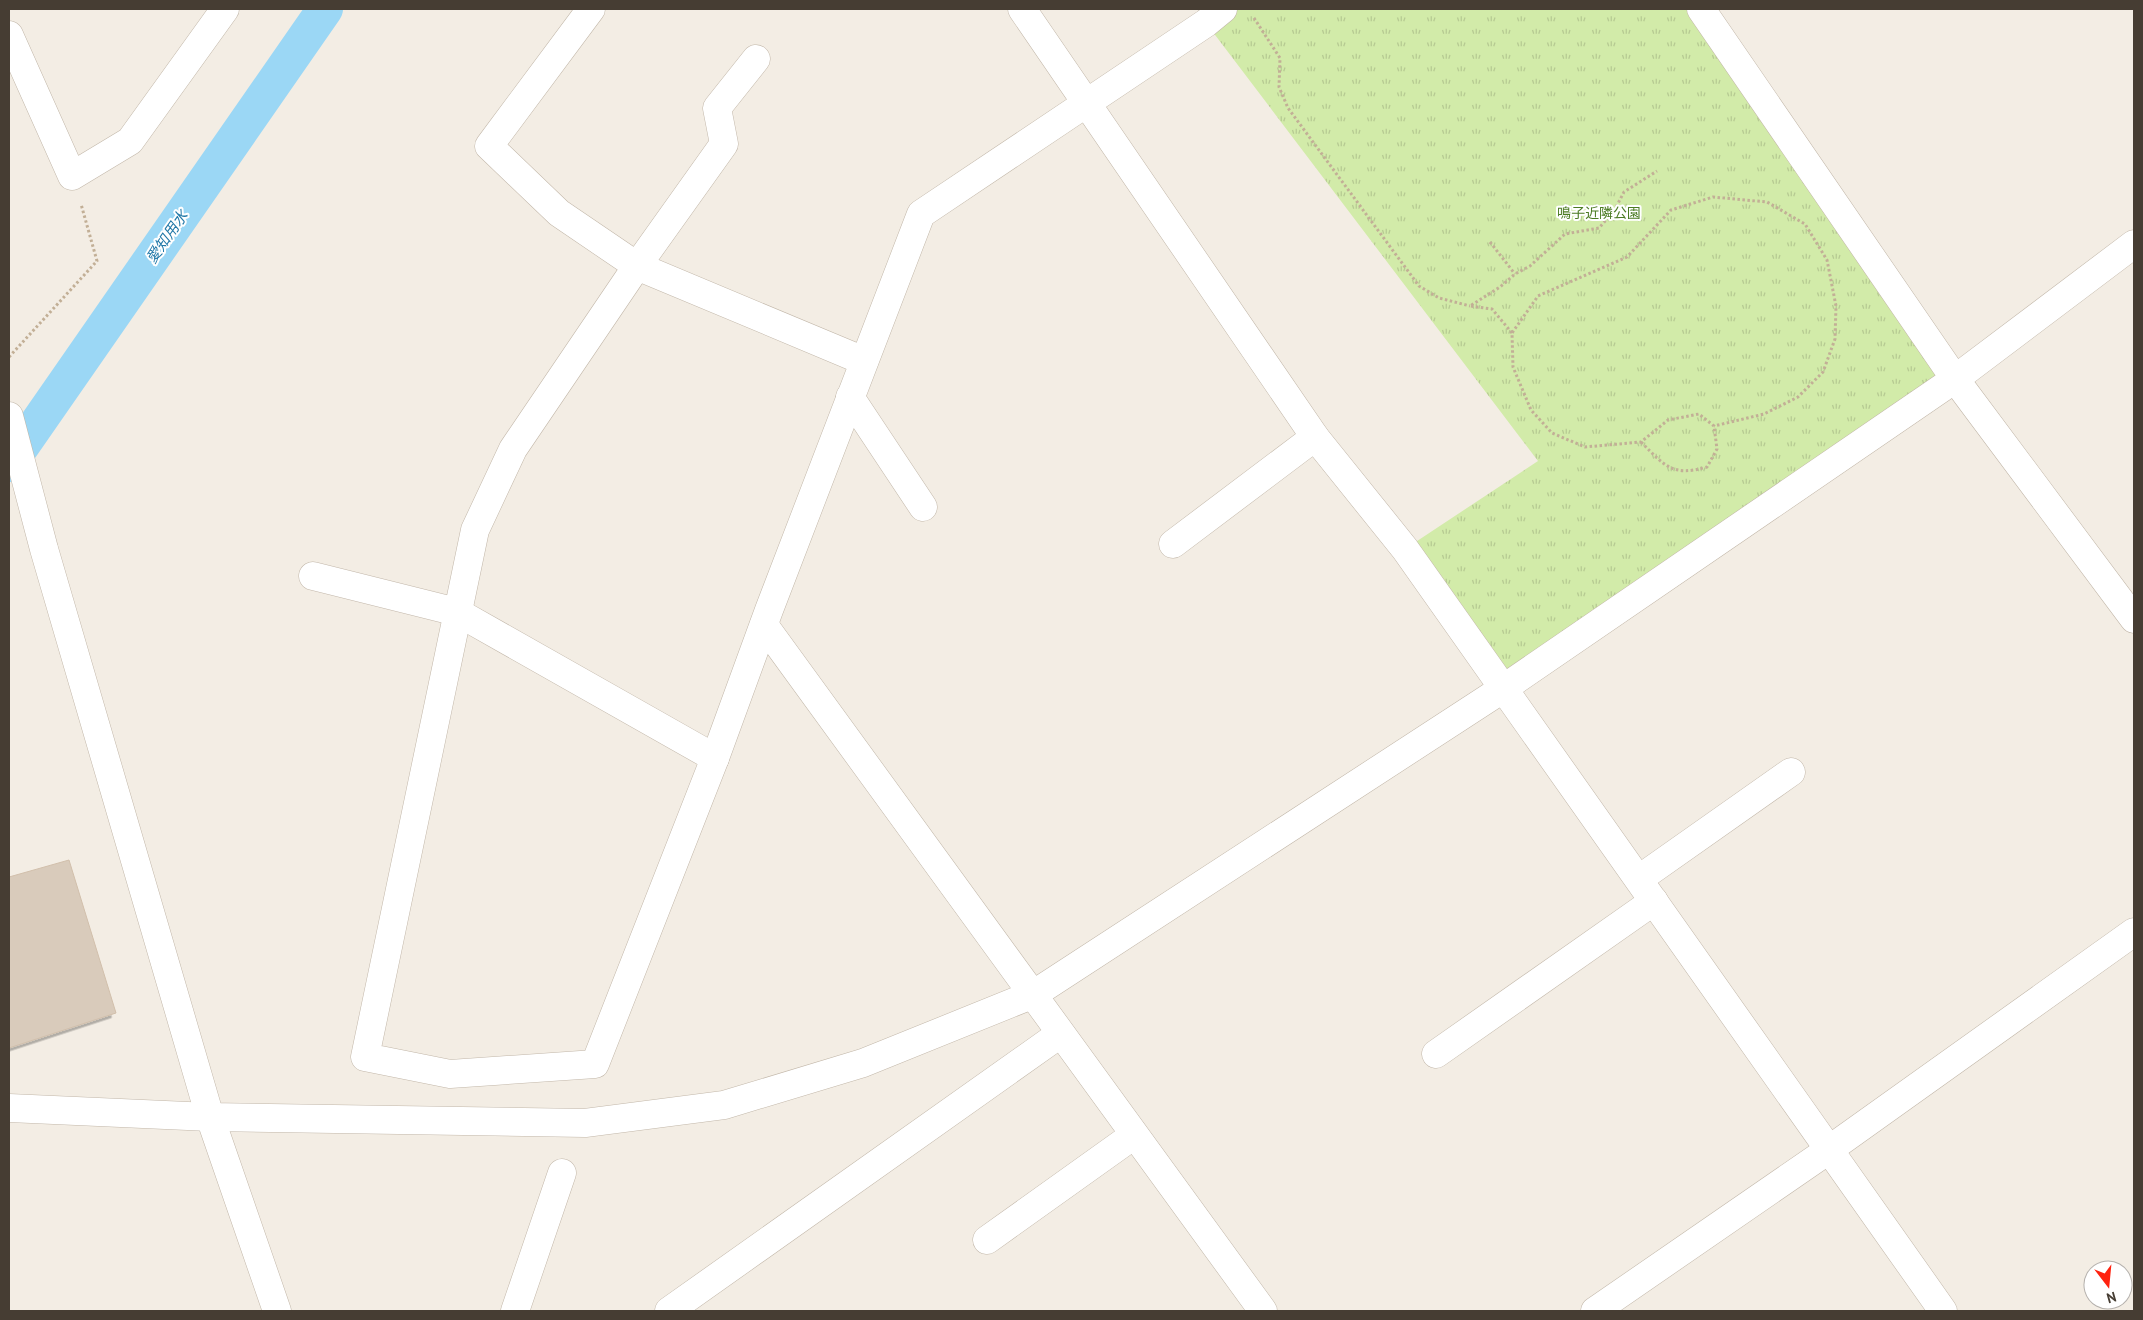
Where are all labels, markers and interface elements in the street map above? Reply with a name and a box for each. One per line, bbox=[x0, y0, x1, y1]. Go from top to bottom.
park label: 鳴子近隣公園 bbox=[1557, 204, 1641, 222]
water label: 愛知用水 bbox=[142, 205, 193, 267]
north arrow bbox=[2083, 1260, 2133, 1310]
text: N bbox=[2105, 1288, 2118, 1307]

